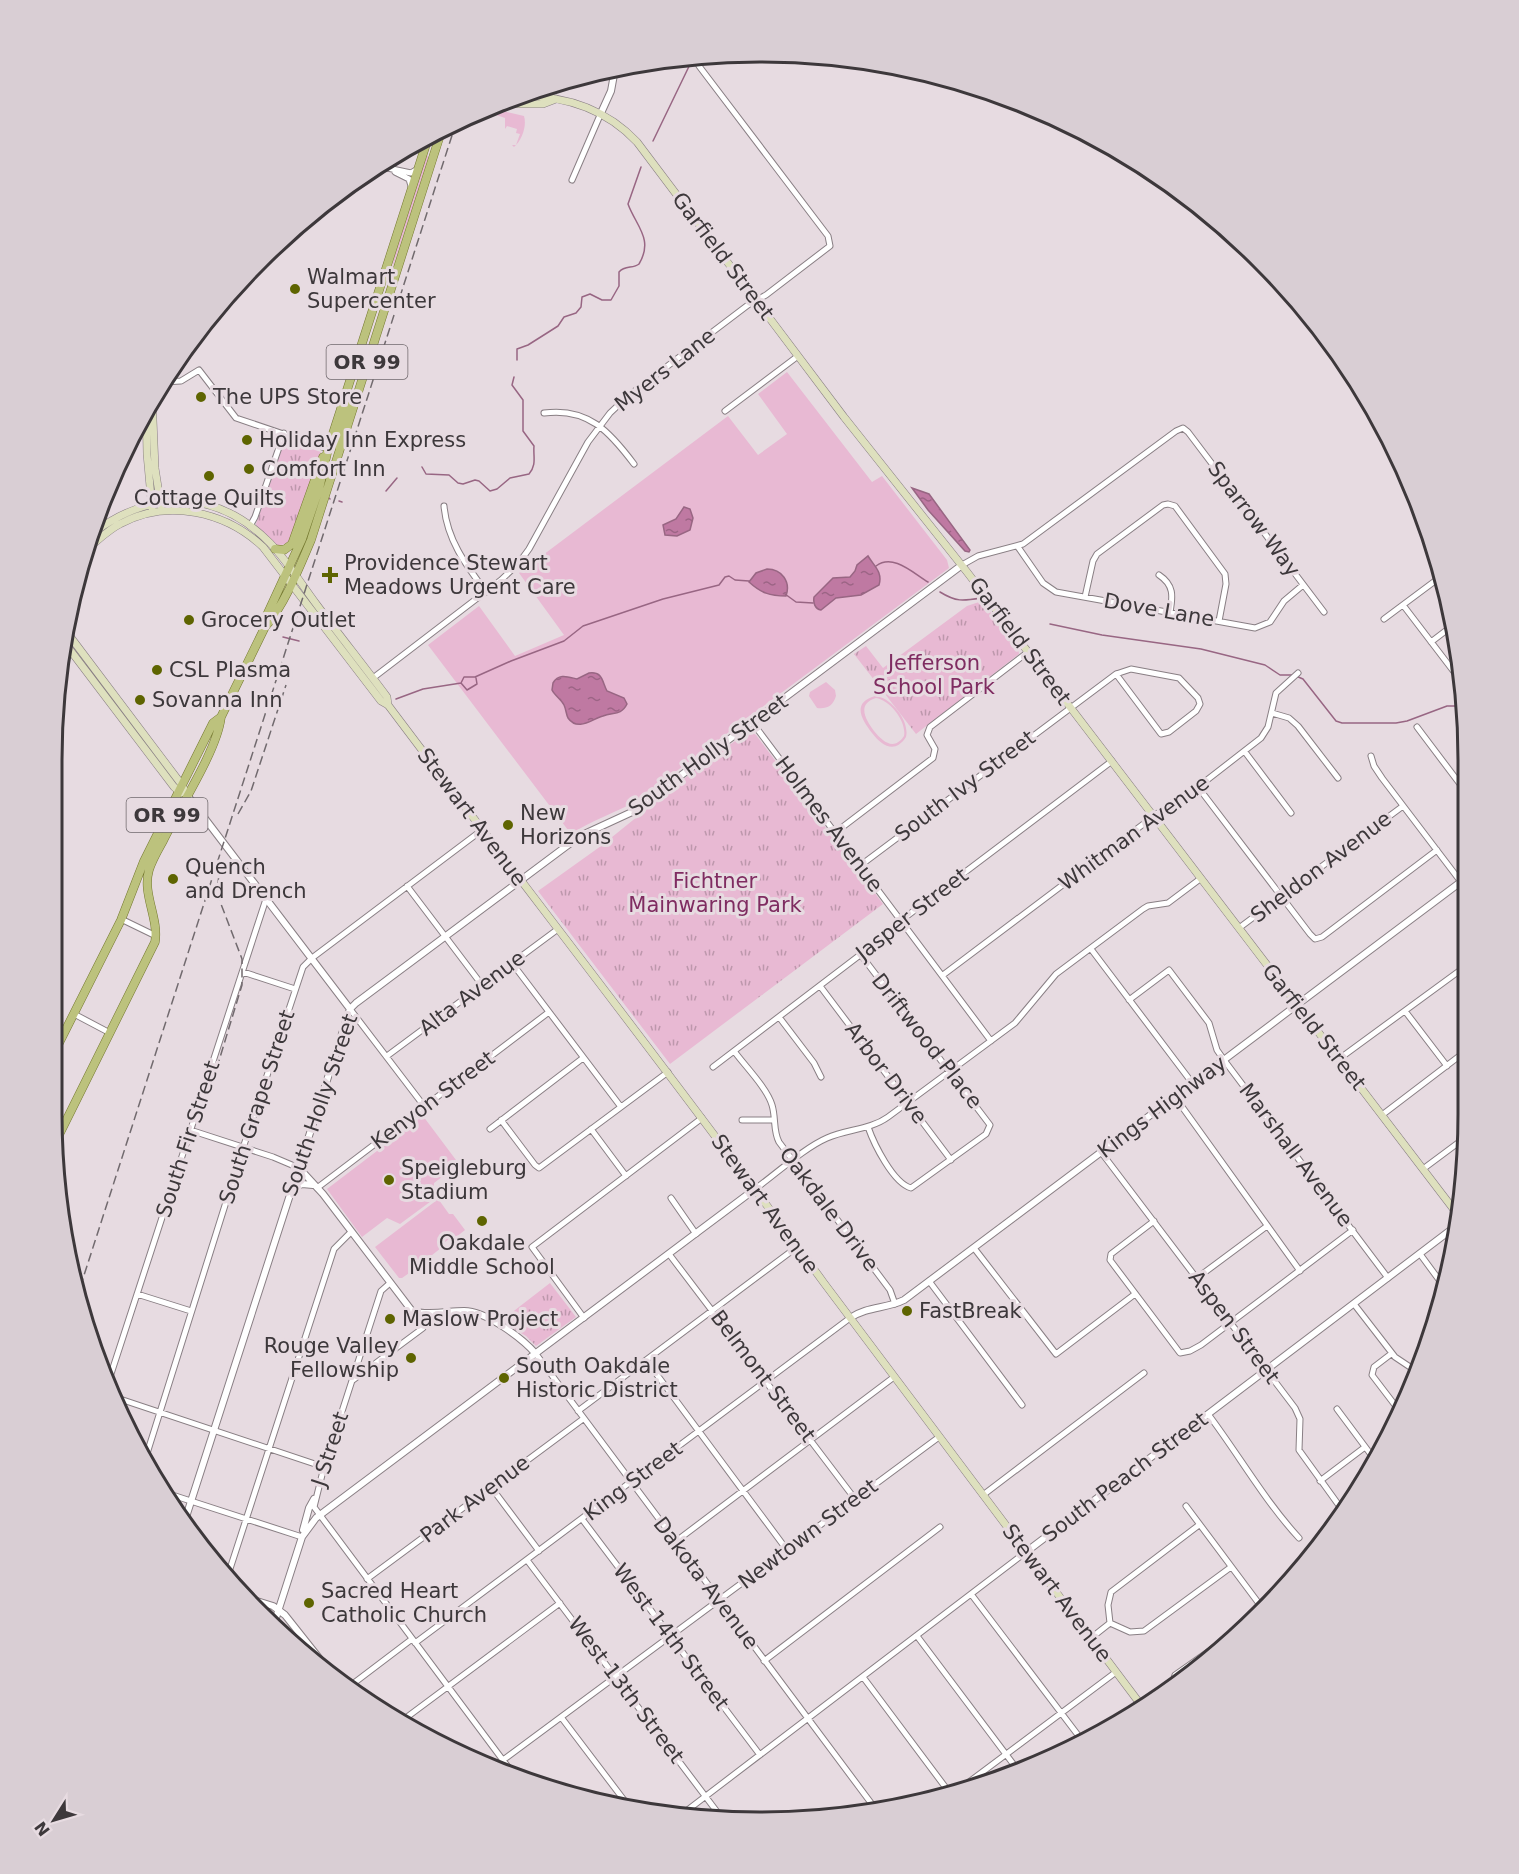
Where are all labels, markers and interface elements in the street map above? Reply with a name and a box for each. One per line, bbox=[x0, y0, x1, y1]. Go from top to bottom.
street label: Garfield Street bbox=[667, 187, 779, 325]
place label: Walmart Supercenter bbox=[307, 265, 436, 313]
marker: Walmart Supercenter bbox=[288, 282, 302, 296]
street label: Myers Lane bbox=[610, 323, 720, 417]
road number: OR 99 bbox=[326, 345, 407, 379]
place label: The UPS Store bbox=[212, 385, 362, 409]
marker: The UPS Store bbox=[194, 390, 208, 404]
place label: Holiday Inn Express bbox=[259, 428, 466, 452]
marker: Holiday Inn Express bbox=[240, 433, 254, 447]
place label: Comfort Inn bbox=[261, 457, 386, 481]
street label: Sparrow Way bbox=[1203, 457, 1305, 581]
marker: Comfort Inn bbox=[242, 462, 256, 476]
marker: Cottage Quilts bbox=[202, 469, 216, 483]
place label: Cottage Quilts bbox=[134, 486, 284, 510]
place label: Providence Stewart Meadows Urgent Care bbox=[344, 551, 576, 599]
marker: Providence Stewart Meadows Urgent Care bbox=[321, 566, 339, 584]
street label: Garfield Street bbox=[964, 572, 1076, 710]
street label: Dove Lane bbox=[1102, 588, 1216, 632]
place label: Grocery Outlet bbox=[201, 608, 356, 632]
marker: Grocery Outlet bbox=[182, 613, 196, 627]
park label: Jefferson School Park bbox=[873, 651, 996, 699]
place label: CSL Plasma bbox=[169, 658, 291, 682]
marker: CSL Plasma bbox=[150, 663, 164, 677]
place label: Sovanna Inn bbox=[152, 688, 282, 712]
street label: South Holly Street bbox=[624, 689, 792, 821]
marker: Sovanna Inn bbox=[133, 693, 147, 707]
street label: South Ivy Street bbox=[890, 725, 1040, 847]
street label: Stewart Avenue bbox=[412, 743, 532, 891]
street label: Holmes Avenue bbox=[770, 751, 888, 897]
street label: Whitman Avenue bbox=[1054, 771, 1214, 895]
road number: OR 99 bbox=[126, 798, 207, 832]
place label: New Horizons bbox=[520, 801, 611, 849]
street label: Sheldon Avenue bbox=[1246, 806, 1396, 928]
marker: New Horizons bbox=[501, 818, 515, 832]
place label: Quench and Drench bbox=[185, 855, 307, 903]
street label: Jasper Street bbox=[850, 863, 973, 966]
park label: Fichtner Mainwaring Park bbox=[628, 869, 803, 917]
marker: Quench and Drench bbox=[166, 872, 180, 886]
street label: Alta Avenue bbox=[414, 946, 530, 1040]
street label: Garfield Street bbox=[1257, 959, 1371, 1095]
street label: Driftwood Place bbox=[867, 969, 987, 1113]
street label: South Grape Street bbox=[214, 1007, 300, 1207]
street label: South Holly Street bbox=[278, 1011, 362, 1199]
street label: Arbor Drive bbox=[840, 1018, 932, 1128]
street label: Kenyon Street bbox=[367, 1046, 499, 1154]
street label: Kings Highway bbox=[1093, 1051, 1231, 1163]
street label: South Fir Street bbox=[151, 1058, 225, 1220]
street label: Marshall Avenue bbox=[1234, 1079, 1358, 1231]
street label: Stewart Avenue bbox=[706, 1130, 824, 1278]
street label: Oakdale Drive bbox=[775, 1142, 883, 1276]
place label: Speigleburg Stadium bbox=[401, 1156, 527, 1204]
marker: Speigleburg Stadium bbox=[382, 1173, 396, 1187]
marker: Oakdale Middle School bbox=[475, 1214, 489, 1228]
place label: Oakdale Middle School bbox=[409, 1231, 555, 1279]
street label: Aspen Street bbox=[1184, 1266, 1284, 1388]
place label: FastBreak bbox=[919, 1299, 1023, 1323]
marker: FastBreak bbox=[900, 1304, 914, 1318]
street label: Belmont Street bbox=[706, 1305, 820, 1447]
place label: Maslow Project bbox=[402, 1307, 558, 1331]
marker: Maslow Project bbox=[383, 1312, 397, 1326]
place label: Rouge Valley Fellowship bbox=[264, 1334, 399, 1382]
marker: Rouge Valley Fellowship bbox=[404, 1351, 418, 1365]
place label: South Oakdale Historic District bbox=[516, 1354, 678, 1402]
marker: South Oakdale Historic District bbox=[497, 1371, 511, 1385]
street label: South Peach Street bbox=[1038, 1407, 1212, 1547]
street label: J Street bbox=[306, 1409, 353, 1491]
street label: King Street bbox=[579, 1436, 687, 1526]
street label: Park Avenue bbox=[416, 1450, 534, 1548]
street label: Newtown Street bbox=[734, 1474, 882, 1594]
street label: Dakota Avenue bbox=[649, 1512, 763, 1654]
street label: Stewart Avenue bbox=[997, 1519, 1117, 1667]
street label: West 14th Street bbox=[608, 1559, 734, 1715]
place label: Sacred Heart Catholic Church bbox=[321, 1579, 487, 1627]
marker: Sacred Heart Catholic Church bbox=[302, 1596, 316, 1610]
street label: West 13th Street bbox=[563, 1612, 689, 1768]
north arrow bbox=[24, 1790, 84, 1850]
text: N bbox=[31, 1818, 54, 1840]

